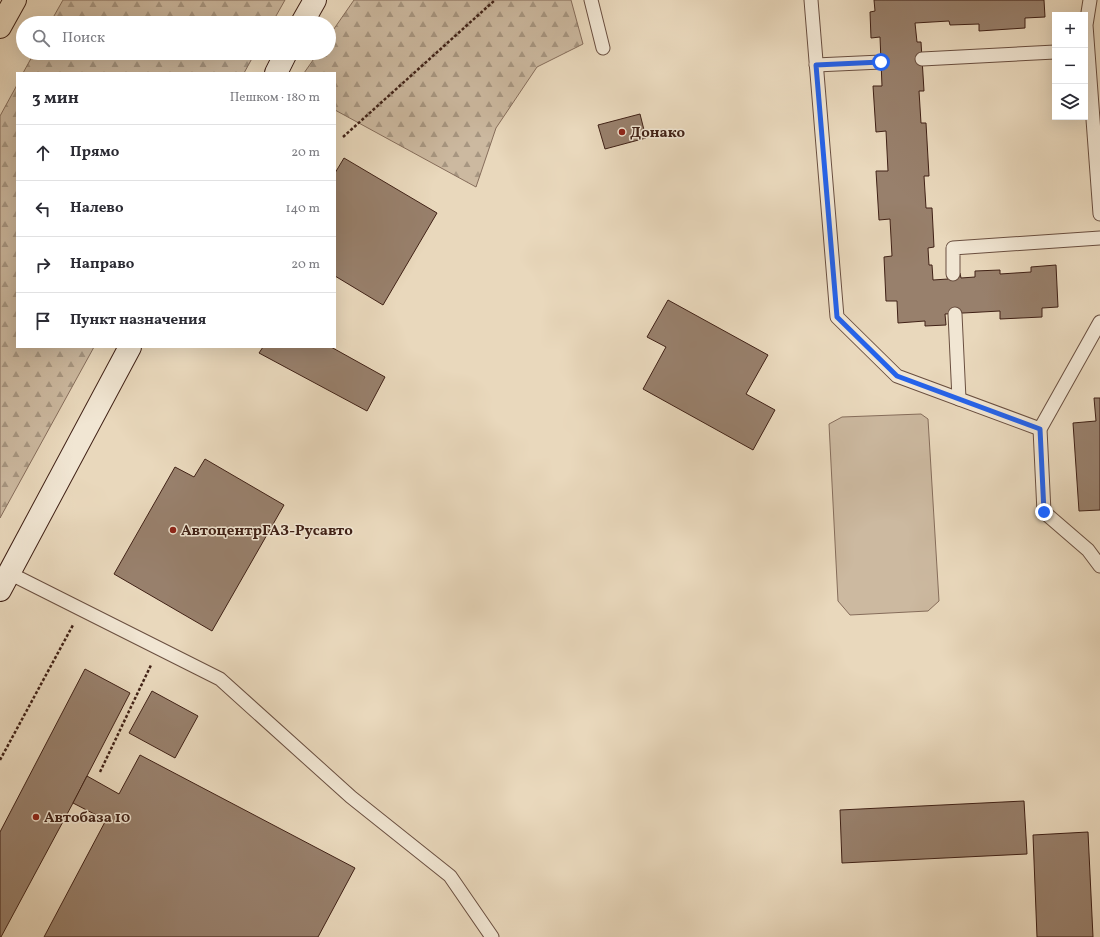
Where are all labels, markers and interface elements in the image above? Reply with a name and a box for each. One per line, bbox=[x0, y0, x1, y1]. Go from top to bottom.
map controls bbox=[1052, 12, 1088, 120]
button: + bbox=[1052, 12, 1088, 48]
search box bbox=[16, 16, 336, 60]
icon: search bbox=[30, 27, 52, 49]
text: Поиск bbox=[62, 28, 105, 49]
button: − bbox=[1052, 48, 1088, 84]
route start bbox=[872, 53, 890, 71]
button: layers bbox=[1052, 84, 1088, 120]
text: 3 мин bbox=[32, 87, 79, 110]
text: Пешком · 180 m bbox=[230, 89, 320, 107]
place label: Донако bbox=[630, 123, 686, 144]
marker: Донако bbox=[617, 127, 627, 137]
icon: ahead bbox=[32, 142, 54, 164]
text: Прямо bbox=[70, 142, 119, 163]
text: 20 m bbox=[291, 144, 320, 162]
icon: left bbox=[32, 198, 54, 220]
text: Налево bbox=[70, 198, 124, 219]
text: 140 m bbox=[286, 200, 320, 218]
icon: right bbox=[32, 254, 54, 276]
text: Направо bbox=[70, 254, 134, 275]
text: 20 m bbox=[291, 256, 320, 274]
icon: arrive bbox=[32, 310, 54, 332]
text: Пункт назначения bbox=[70, 310, 206, 331]
route end bbox=[1035, 503, 1053, 521]
place label: АвтоцентрГАЗ-Русавто bbox=[181, 521, 353, 542]
marker: АвтоцентрГАЗ-Русавто bbox=[168, 525, 178, 535]
place label: Автобаза 10 bbox=[44, 808, 130, 829]
marker: Автобаза 10 bbox=[31, 812, 41, 822]

